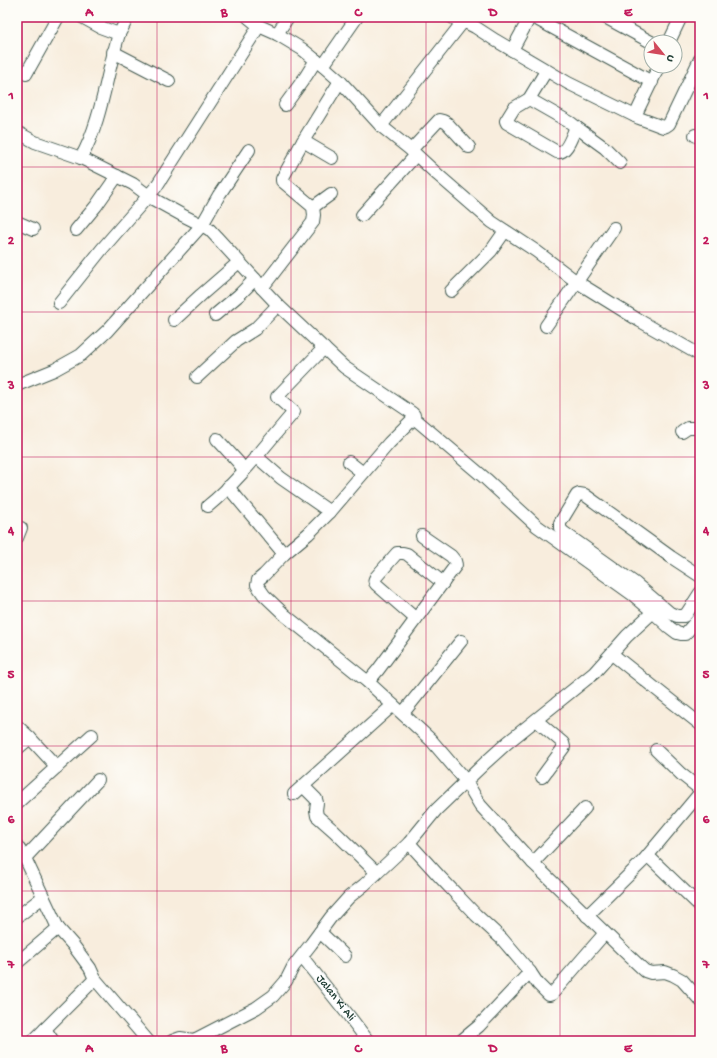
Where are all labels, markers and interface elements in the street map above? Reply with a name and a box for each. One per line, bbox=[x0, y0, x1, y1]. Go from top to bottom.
text: A bbox=[84, 6, 94, 21]
text: B bbox=[220, 6, 229, 21]
text: C bbox=[353, 6, 363, 21]
text: D bbox=[488, 6, 498, 21]
text: E bbox=[624, 6, 633, 21]
north arrow bbox=[643, 34, 683, 74]
text: U bbox=[663, 52, 677, 64]
text: 1 bbox=[7, 89, 14, 104]
text: 1 bbox=[702, 89, 709, 104]
text: 2 bbox=[8, 234, 15, 249]
text: 2 bbox=[703, 234, 710, 249]
text: 3 bbox=[7, 379, 15, 394]
text: 3 bbox=[702, 379, 710, 394]
text: 4 bbox=[7, 524, 15, 539]
text: 4 bbox=[702, 524, 710, 539]
text: 5 bbox=[8, 668, 15, 683]
text: 5 bbox=[703, 668, 710, 683]
text: 6 bbox=[8, 813, 15, 828]
text: 6 bbox=[703, 813, 710, 828]
text: 7 bbox=[7, 958, 16, 973]
text: 7 bbox=[702, 958, 711, 973]
street label: Jalan Ki Ali bbox=[312, 972, 358, 1025]
text: A bbox=[84, 1042, 94, 1057]
text: B bbox=[220, 1042, 229, 1057]
text: C bbox=[353, 1042, 363, 1057]
text: D bbox=[488, 1042, 498, 1057]
text: E bbox=[624, 1042, 633, 1057]

